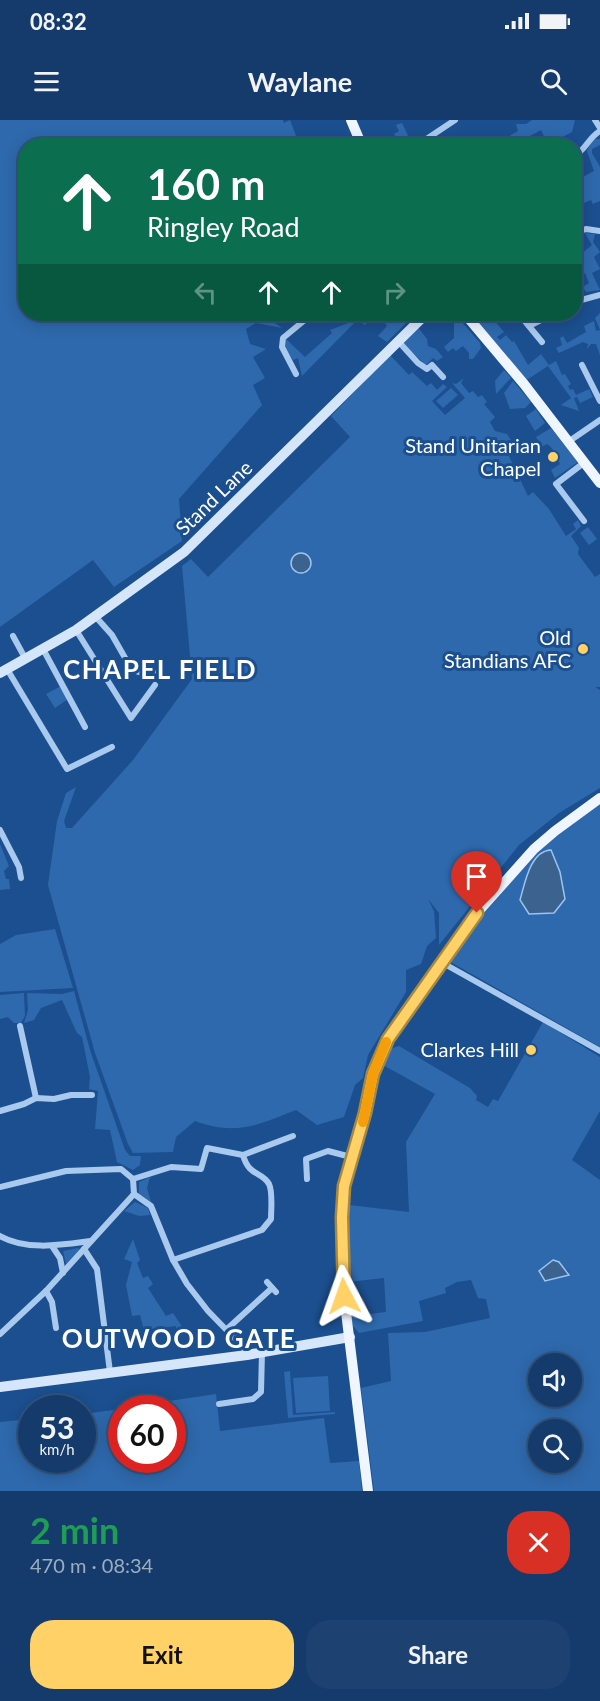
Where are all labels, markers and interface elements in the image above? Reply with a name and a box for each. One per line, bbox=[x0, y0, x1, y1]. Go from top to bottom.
text: 08:32 bbox=[30, 8, 87, 35]
icon: menu bbox=[30, 65, 63, 98]
text: Waylane bbox=[248, 65, 352, 98]
icon: search bbox=[537, 65, 570, 98]
text: 160 m bbox=[147, 159, 265, 209]
icon: ahead bbox=[48, 162, 126, 240]
text: Ringley Road bbox=[147, 210, 300, 243]
icon: left bbox=[189, 276, 222, 309]
icon: ahead bbox=[252, 276, 285, 309]
icon: ahead bbox=[315, 276, 348, 309]
icon: right bbox=[378, 276, 411, 309]
place label: Stand Unitarian Chapel bbox=[405, 433, 541, 480]
marker: Stand Unitarian Chapel bbox=[546, 450, 560, 464]
street label: Stand Lane bbox=[170, 455, 257, 540]
place label: Old Standians AFC bbox=[444, 625, 571, 672]
marker: Old Standians AFC bbox=[576, 642, 590, 656]
district label: CHAPEL FIELD bbox=[63, 653, 257, 685]
pin bbox=[451, 851, 502, 913]
icon: arrive bbox=[460, 860, 493, 893]
place label: Clarkes Hill bbox=[420, 1037, 519, 1061]
marker: Clarkes Hill bbox=[524, 1043, 538, 1057]
position arrow bbox=[312, 1264, 376, 1328]
district label: OUTWOOD GATE bbox=[62, 1322, 296, 1354]
map controls bbox=[528, 1353, 582, 1473]
button: sound bbox=[528, 1353, 582, 1407]
speed limit sign: 60 bbox=[108, 1395, 186, 1473]
text: 53 bbox=[40, 1409, 74, 1445]
button: search bbox=[528, 1419, 582, 1473]
text: km/h bbox=[39, 1440, 75, 1458]
text: 2 min bbox=[30, 1508, 119, 1552]
button: close bbox=[507, 1511, 570, 1574]
text: 470 m · 08:34 bbox=[30, 1553, 153, 1577]
button: Exit bbox=[30, 1620, 294, 1689]
button: Share bbox=[306, 1620, 570, 1689]

